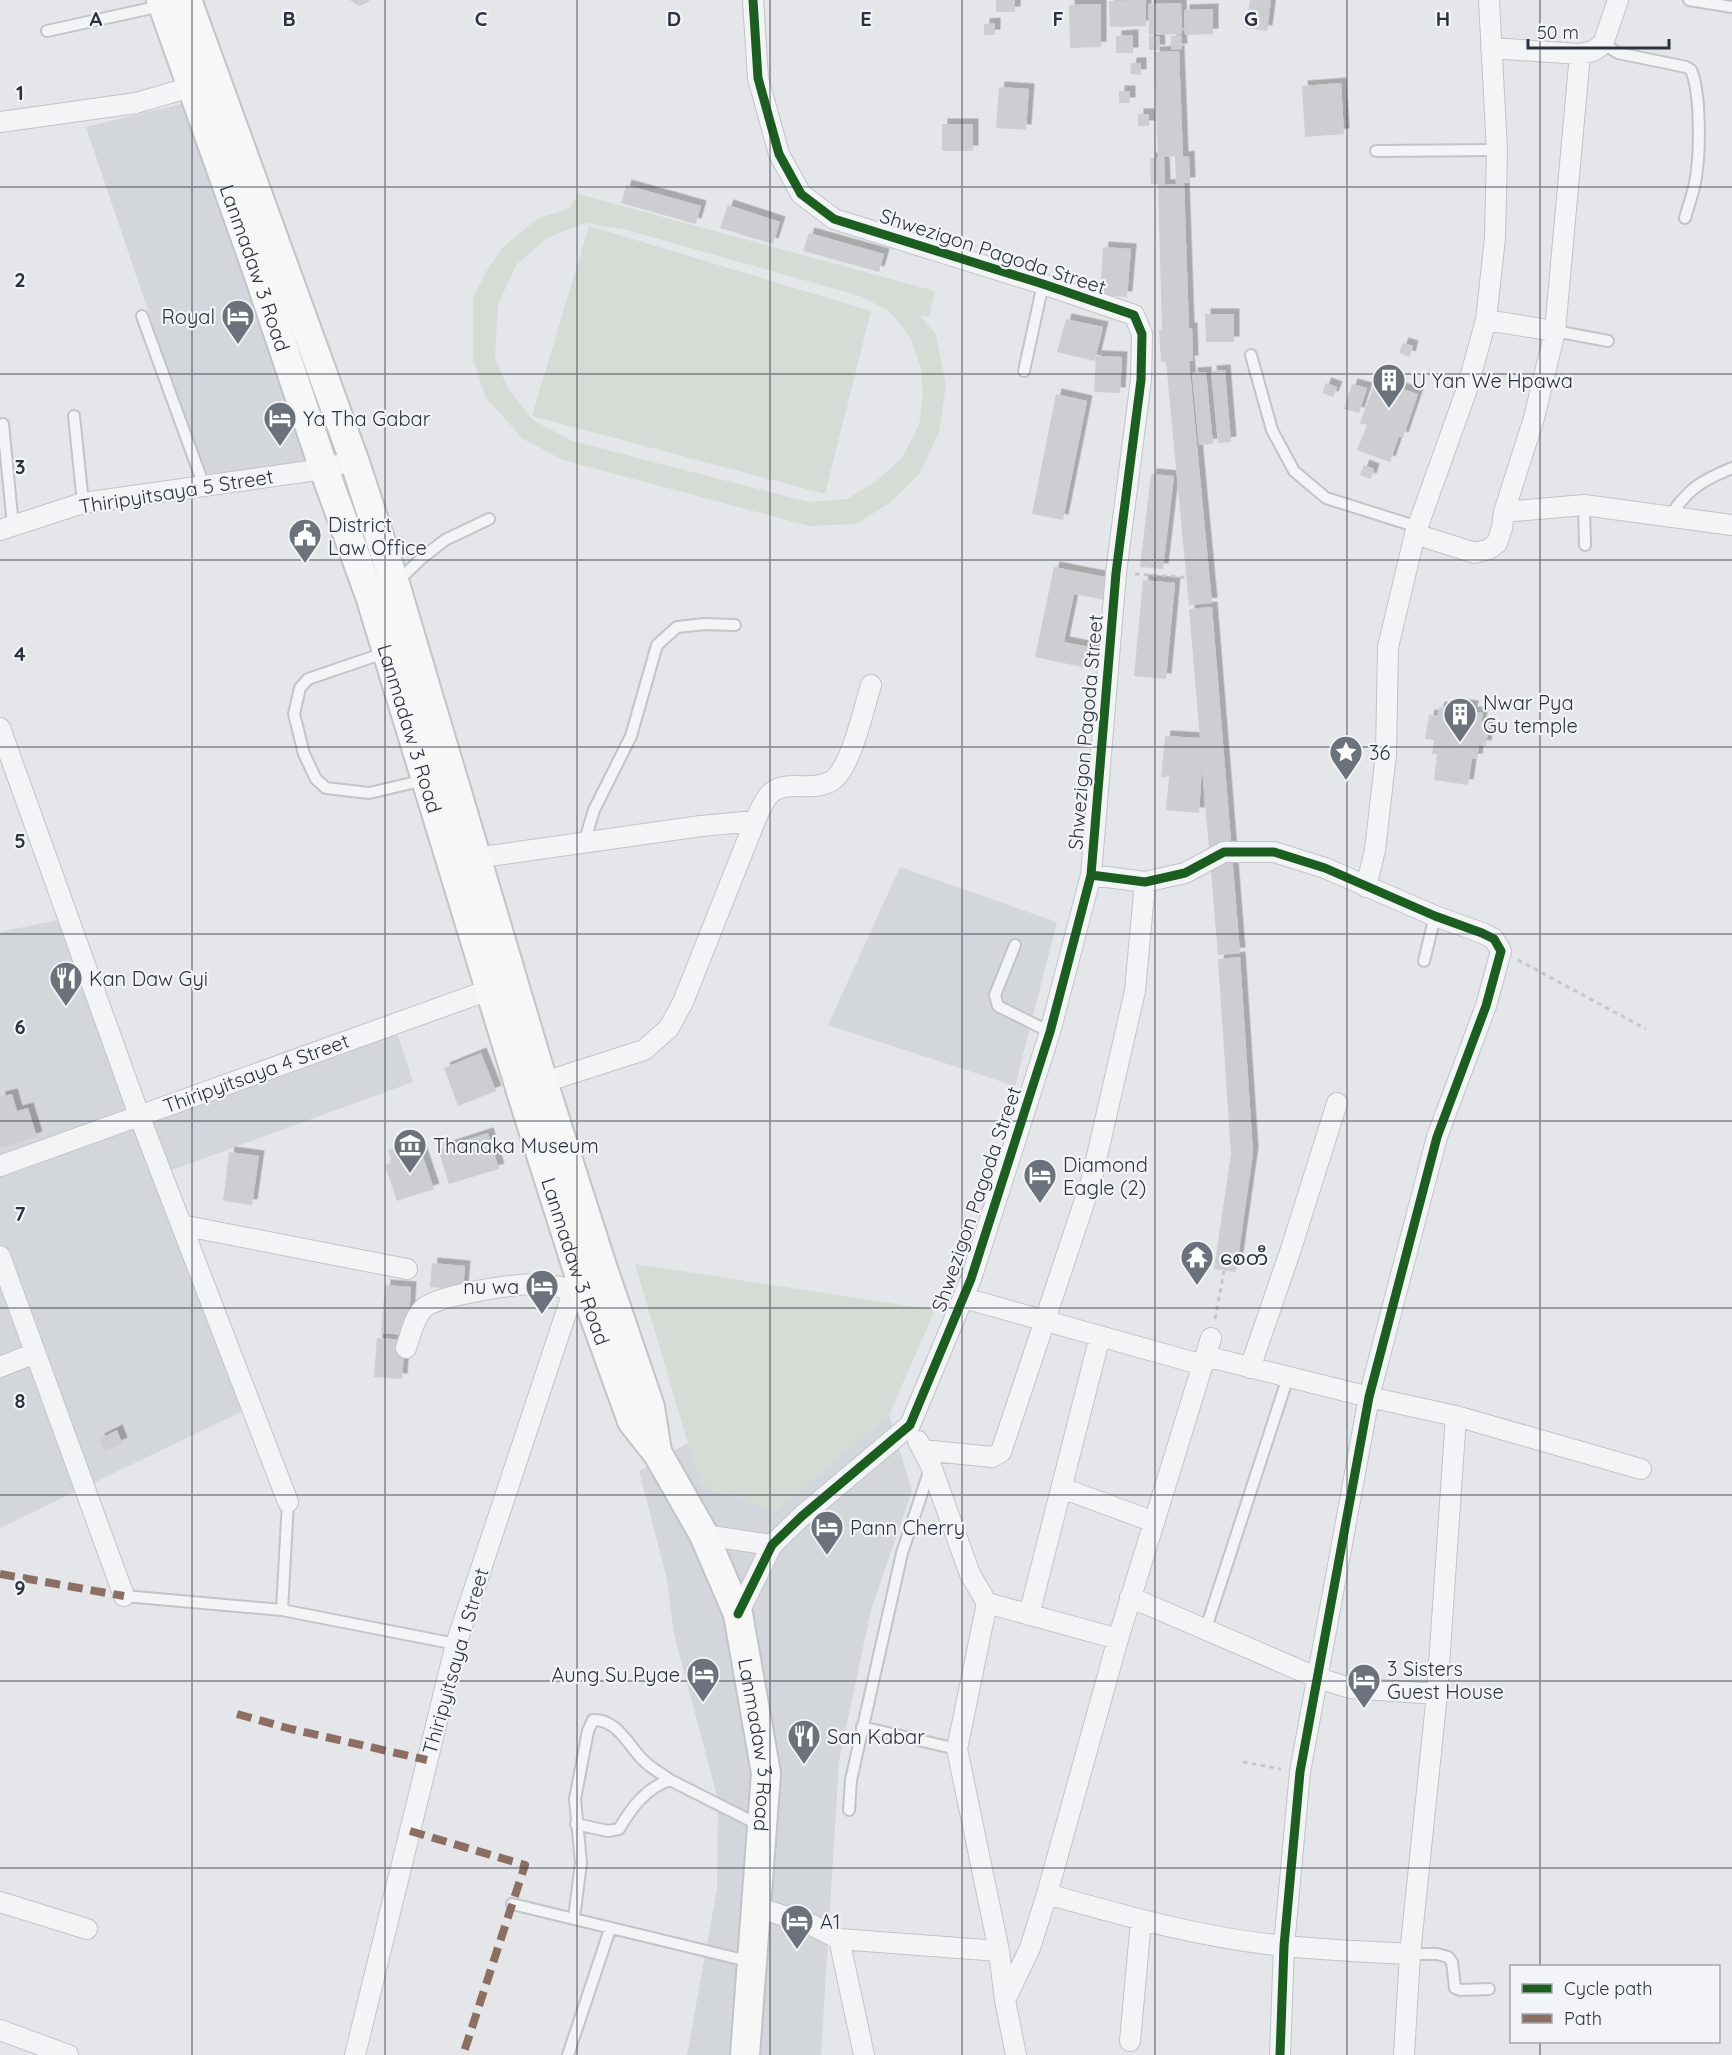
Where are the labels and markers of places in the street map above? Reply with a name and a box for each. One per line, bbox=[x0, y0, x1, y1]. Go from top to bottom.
hotel icon: Royal bbox=[220, 298, 256, 345]
place label: Royal bbox=[162, 304, 215, 329]
building icon: U Yan We Hpawa bbox=[1371, 362, 1407, 409]
place label: U Yan We Hpawa bbox=[1412, 368, 1573, 393]
hotel icon: Ya Tha Gabar bbox=[262, 400, 298, 447]
place label: Ya Tha Gabar bbox=[303, 406, 431, 431]
place label: District Law Office bbox=[328, 512, 427, 560]
public building icon: District Law Office bbox=[287, 517, 323, 564]
place label: Nwar Pya Gu temple bbox=[1483, 690, 1578, 738]
building icon: Nwar Pya Gu temple bbox=[1442, 696, 1478, 743]
place icon: 36 bbox=[1328, 734, 1364, 781]
place label: 36 bbox=[1369, 740, 1390, 765]
restaurant icon: Kan Daw Gyi bbox=[48, 960, 84, 1007]
place label: Kan Daw Gyi bbox=[89, 966, 208, 991]
museum icon: Thanaka Museum bbox=[392, 1127, 428, 1174]
place label: Thanaka Museum bbox=[433, 1133, 599, 1158]
place label: Diamond Eagle (2) bbox=[1063, 1152, 1148, 1200]
hotel icon: Diamond Eagle (2) bbox=[1022, 1157, 1058, 1204]
temple icon: စေတီ bbox=[1179, 1239, 1215, 1286]
place label: စေတီ bbox=[1220, 1244, 1268, 1270]
hotel icon: nu wa bbox=[524, 1268, 560, 1315]
place label: nu wa bbox=[463, 1274, 519, 1299]
hotel icon: Pann Cherry bbox=[809, 1509, 845, 1556]
place label: Pann Cherry bbox=[850, 1515, 965, 1540]
hotel icon: Aung Su Pyae bbox=[685, 1656, 721, 1703]
place label: 3 Sisters Guest House bbox=[1387, 1656, 1504, 1704]
place label: Aung Su Pyae bbox=[551, 1662, 680, 1687]
hotel icon: 3 Sisters Guest House bbox=[1346, 1662, 1382, 1709]
restaurant icon: San Kabar bbox=[786, 1718, 822, 1765]
place label: San Kabar bbox=[827, 1724, 925, 1749]
hotel icon: A1 bbox=[779, 1903, 815, 1950]
place label: A1 bbox=[820, 1909, 840, 1934]

